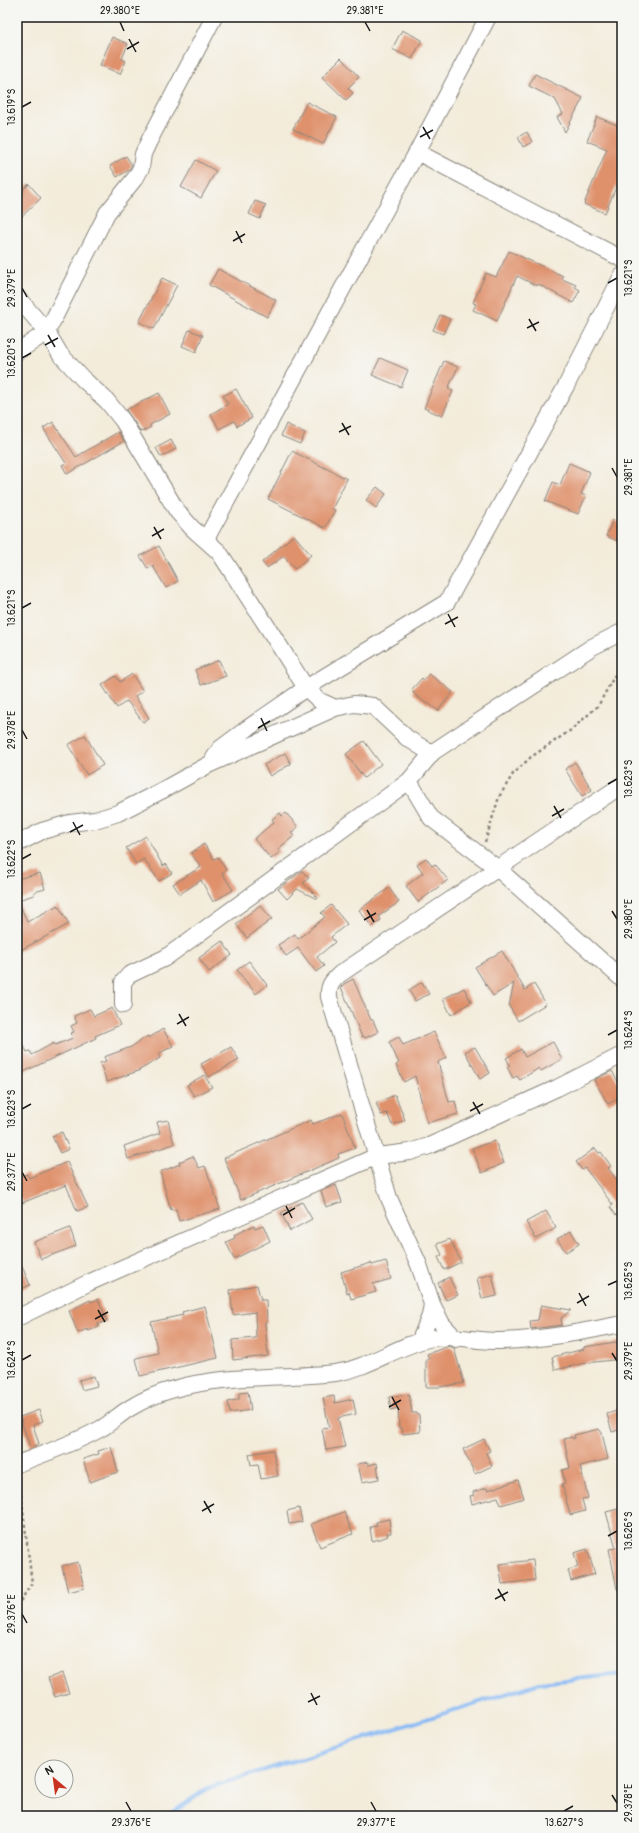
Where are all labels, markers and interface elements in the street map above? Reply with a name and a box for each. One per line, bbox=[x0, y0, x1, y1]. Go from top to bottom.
text: 29.380°E bbox=[100, 5, 140, 17]
text: 29.381°E bbox=[346, 5, 384, 17]
text: 13.619°S bbox=[6, 88, 18, 125]
text: 13.621°S bbox=[623, 259, 635, 297]
text: 29.379°E bbox=[6, 269, 18, 307]
text: 13.620°S bbox=[6, 338, 18, 378]
text: 29.381°E bbox=[623, 458, 635, 496]
text: 13.621°S bbox=[6, 589, 18, 627]
text: 29.378°E bbox=[6, 711, 18, 749]
text: 13.623°S bbox=[623, 760, 635, 798]
text: 13.622°S bbox=[6, 839, 18, 878]
text: 29.380°E bbox=[623, 899, 635, 939]
text: 13.624°S bbox=[623, 1010, 635, 1050]
text: 13.623°S bbox=[6, 1090, 18, 1128]
text: 29.377°E bbox=[6, 1153, 18, 1191]
text: 13.625°S bbox=[623, 1261, 635, 1300]
text: 13.624°S bbox=[6, 1340, 18, 1380]
text: 29.379°E bbox=[623, 1342, 635, 1380]
text: 13.626°S bbox=[623, 1511, 635, 1551]
text: 29.376°E bbox=[6, 1594, 18, 1634]
north arrow bbox=[34, 1759, 74, 1799]
text: N bbox=[43, 1763, 56, 1778]
text: 29.378°E bbox=[623, 1784, 635, 1822]
text: 29.376°E bbox=[111, 1817, 151, 1829]
text: 29.377°E bbox=[357, 1817, 395, 1829]
text: 13.627°S bbox=[545, 1817, 583, 1829]

